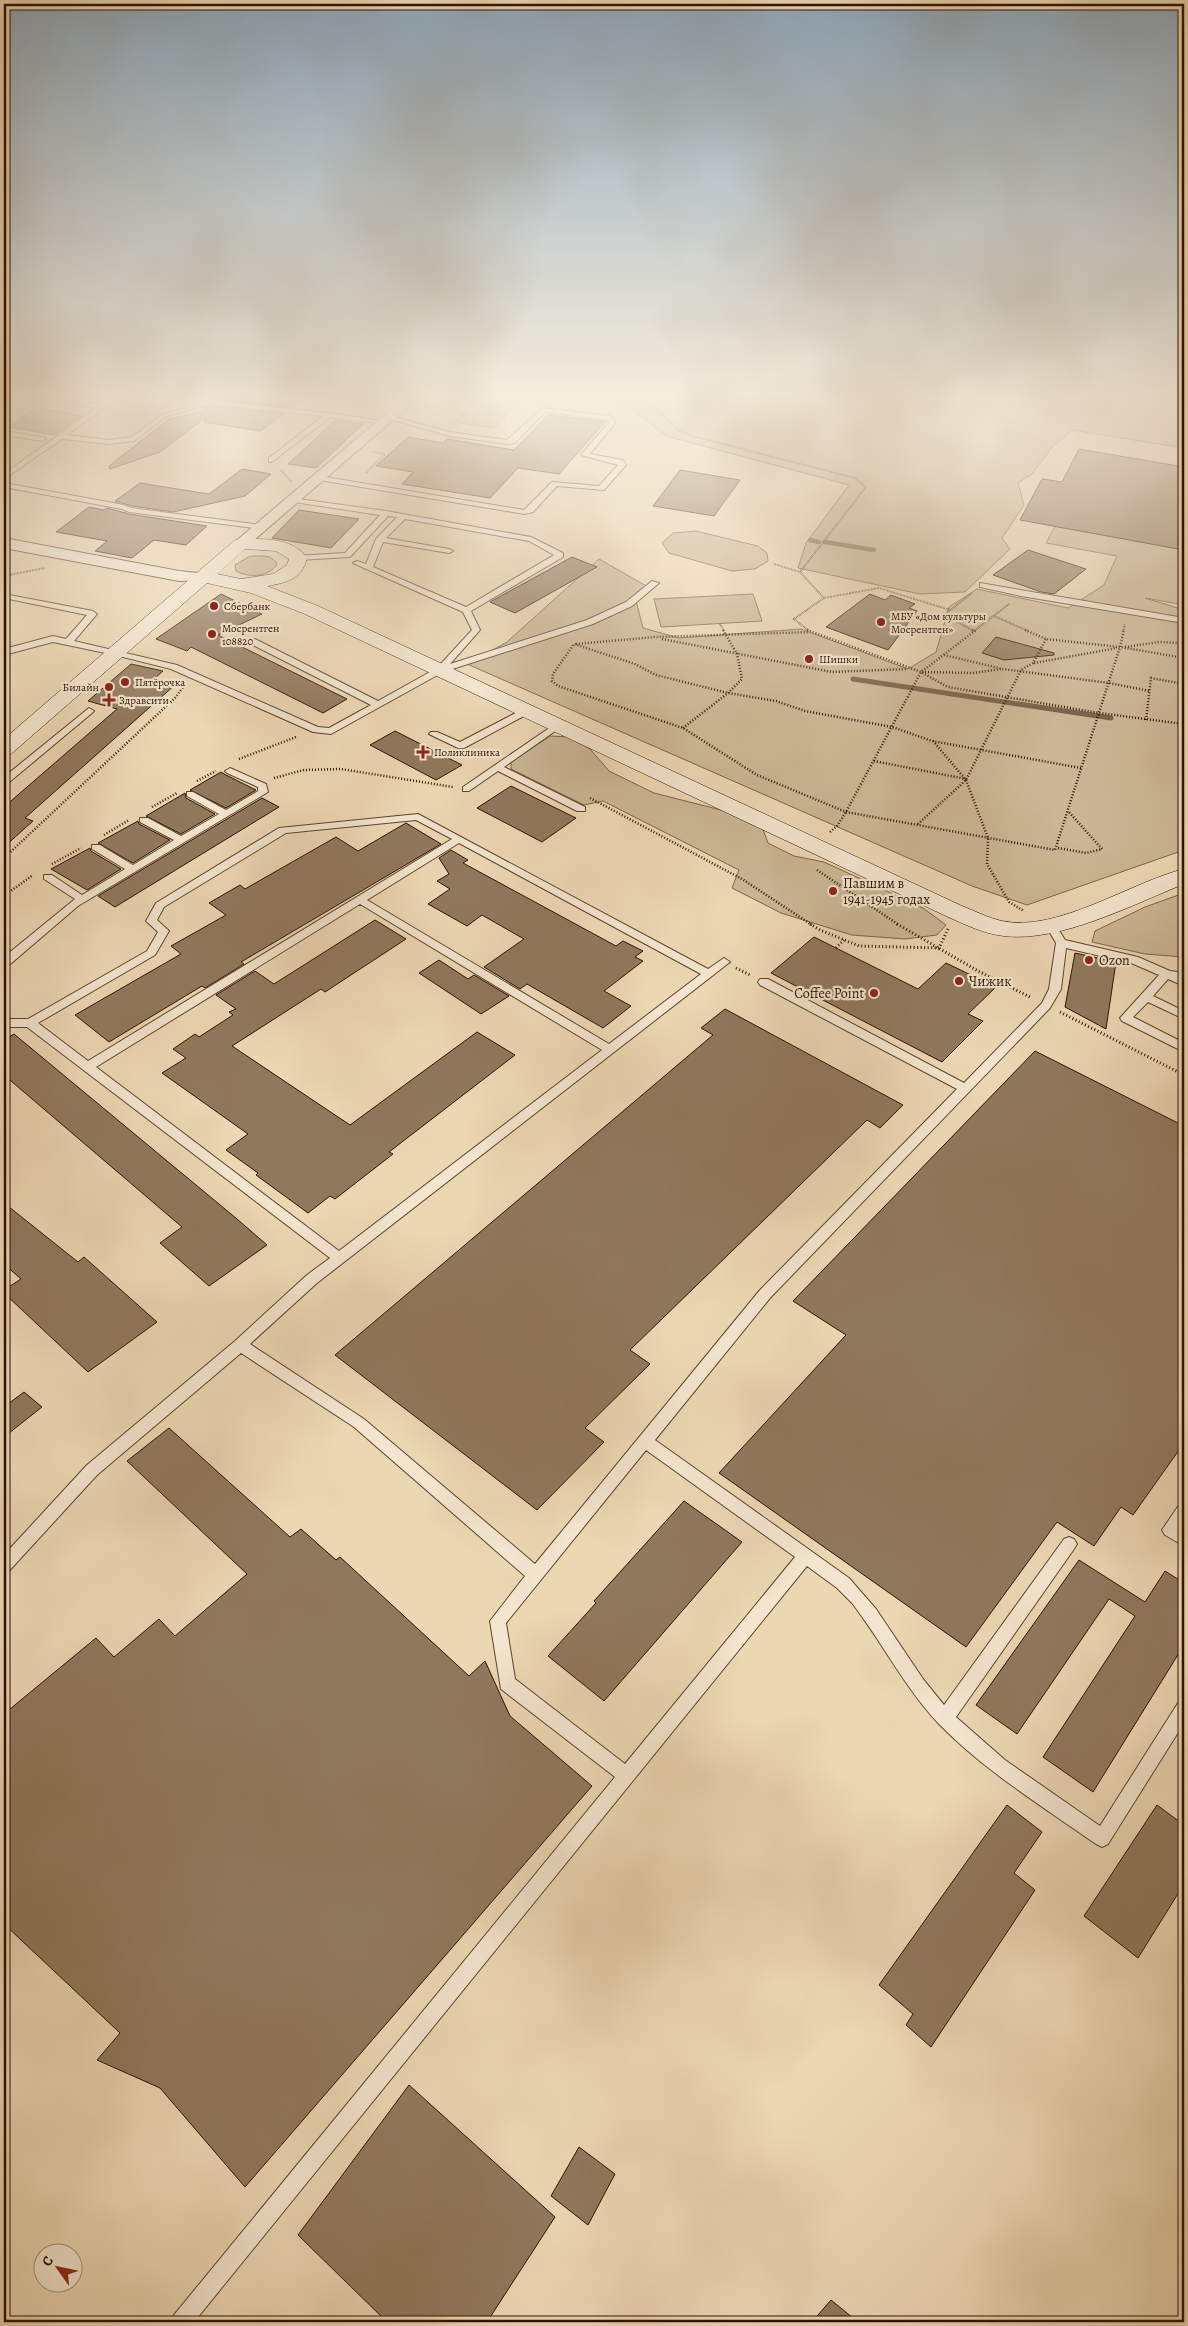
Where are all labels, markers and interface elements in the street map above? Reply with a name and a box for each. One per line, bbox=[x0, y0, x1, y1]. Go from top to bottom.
place label: Сбербанк bbox=[224, 599, 271, 614]
marker: Сбербанк bbox=[208, 600, 220, 612]
place label: МБУ «Дом культуры Мосрентген» bbox=[891, 609, 986, 637]
marker: МБУ «Дом культуры Мосрентген» bbox=[875, 616, 887, 628]
place label: Мосрентген 108820 bbox=[222, 621, 280, 649]
marker: Мосрентген 108820 bbox=[206, 628, 218, 640]
place label: Шишки bbox=[819, 652, 858, 667]
marker: Шишки bbox=[803, 653, 815, 665]
place label: Пятёрочка bbox=[135, 675, 186, 690]
marker: Пятёрочка bbox=[119, 676, 131, 688]
place label: Билайн bbox=[63, 680, 99, 695]
marker: Билайн bbox=[103, 681, 115, 693]
place label: Здравсити bbox=[119, 693, 169, 708]
marker: Здравсити bbox=[103, 694, 115, 706]
marker: Поликлиника bbox=[416, 745, 430, 759]
place label: Поликлиника bbox=[434, 745, 501, 760]
place label: Павшим в 1941-1945 годах bbox=[843, 874, 930, 909]
marker: Павшим в 1941-1945 годах bbox=[827, 885, 839, 897]
place label: Ozon bbox=[1099, 951, 1130, 970]
marker: Ozon bbox=[1083, 954, 1095, 966]
place label: Чижик bbox=[969, 972, 1011, 991]
marker: Чижик bbox=[953, 975, 965, 987]
place label: Coffee Point bbox=[794, 984, 864, 1003]
marker: Coffee Point bbox=[868, 987, 880, 999]
north arrow bbox=[32, 2244, 82, 2294]
text: С bbox=[37, 2252, 58, 2270]

